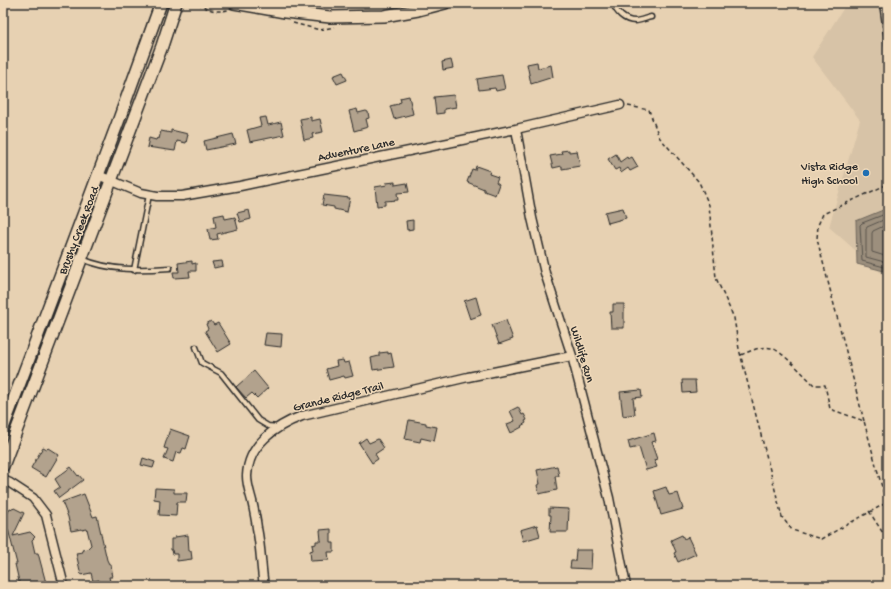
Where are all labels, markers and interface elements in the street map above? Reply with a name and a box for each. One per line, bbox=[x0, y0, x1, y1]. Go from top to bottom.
street label: Adventure Lane bbox=[317, 136, 397, 166]
place label: Vista Ridge High School bbox=[800, 161, 859, 189]
marker: Vista Ridge High School bbox=[861, 168, 871, 178]
street label: Brushy Creek Road bbox=[56, 184, 103, 278]
street label: Wildlife Run bbox=[566, 325, 596, 385]
street label: Grande Ridge Trail bbox=[292, 380, 386, 416]

